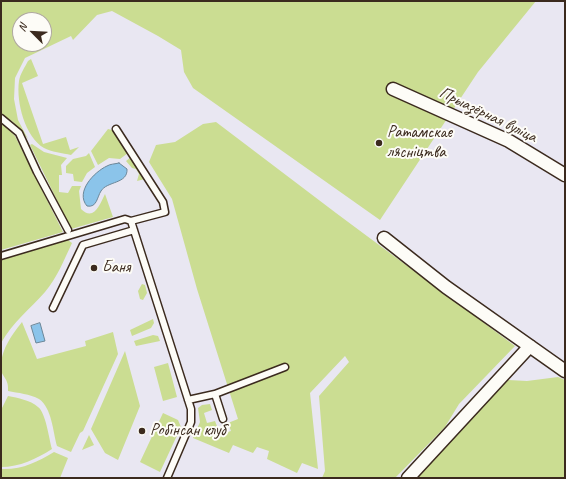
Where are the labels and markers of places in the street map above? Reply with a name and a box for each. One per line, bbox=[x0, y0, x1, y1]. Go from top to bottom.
place label: Ратамскае лясніцтва bbox=[387, 123, 452, 163]
marker: Ратамскае лясніцтва bbox=[374, 138, 384, 148]
place label: Баня bbox=[102, 258, 130, 278]
marker: Баня bbox=[89, 263, 99, 273]
place label: Робінсан клуб bbox=[150, 421, 226, 441]
marker: Робінсан клуб bbox=[137, 426, 147, 436]

